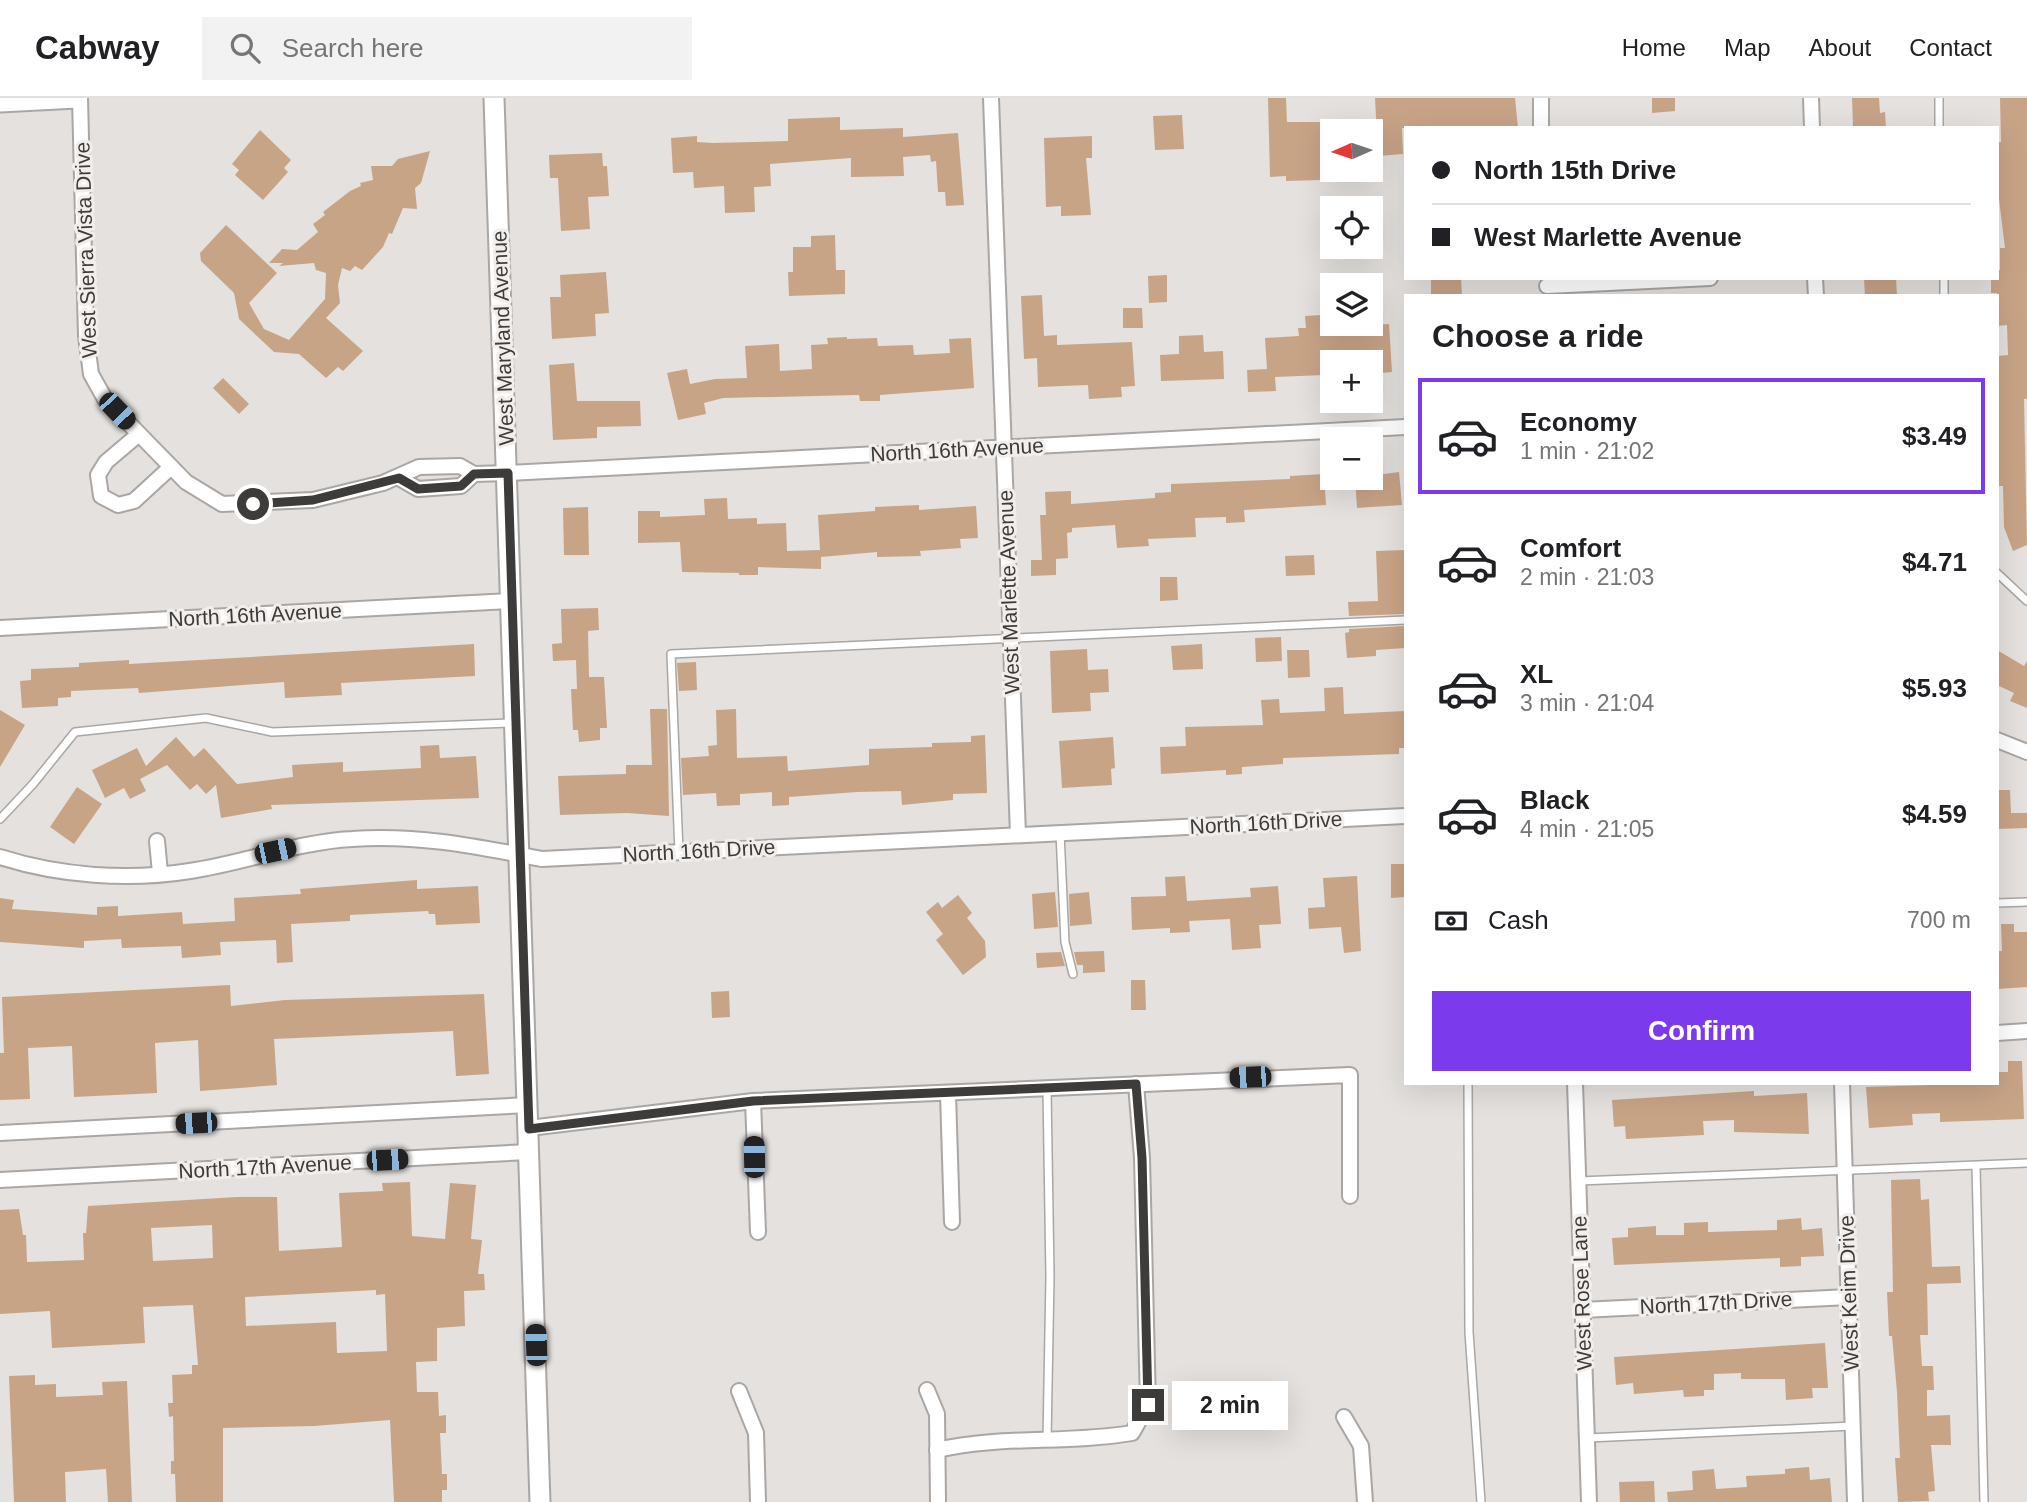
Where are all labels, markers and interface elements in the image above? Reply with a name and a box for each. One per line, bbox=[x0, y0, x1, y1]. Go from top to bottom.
search box bbox=[202, 17, 692, 80]
text: Cabway bbox=[35, 29, 160, 66]
icon: search bbox=[226, 29, 264, 67]
text: Search here bbox=[282, 33, 423, 63]
text: Home bbox=[1622, 34, 1686, 61]
text: Map bbox=[1724, 34, 1771, 61]
text: About bbox=[1809, 34, 1871, 61]
text: Contact bbox=[1909, 34, 1992, 61]
north arrow bbox=[1320, 119, 1382, 182]
map controls bbox=[1320, 119, 1383, 490]
street label: West Sierra Vista Drive bbox=[70, 142, 101, 359]
text: North 15th Drive bbox=[1474, 155, 1676, 185]
button: locate bbox=[1320, 196, 1383, 259]
text: West Marlette Avenue bbox=[1474, 222, 1742, 252]
street label: West Maryland Avenue bbox=[487, 230, 518, 446]
button: layers bbox=[1320, 273, 1383, 336]
text: Choose a ride bbox=[1432, 318, 1644, 354]
button: + bbox=[1320, 350, 1383, 413]
car bbox=[95, 389, 140, 433]
icon: car bbox=[1436, 405, 1499, 468]
text: Economy bbox=[1520, 407, 1637, 437]
text: $3.49 bbox=[1902, 421, 1967, 451]
button: − bbox=[1320, 427, 1383, 490]
street label: North 16th Avenue bbox=[870, 433, 1044, 466]
text: 1 min · 21:02 bbox=[1520, 438, 1654, 464]
route start bbox=[237, 488, 269, 520]
street label: West Marlette Avenue bbox=[993, 489, 1024, 695]
icon: car bbox=[1436, 531, 1499, 594]
text: Comfort bbox=[1520, 533, 1621, 563]
text: $4.71 bbox=[1902, 547, 1967, 577]
text: 2 min · 21:03 bbox=[1520, 564, 1654, 590]
street label: North 16th Avenue bbox=[168, 598, 342, 631]
icon: car bbox=[1436, 657, 1499, 720]
text: XL bbox=[1520, 659, 1553, 689]
text: $5.93 bbox=[1902, 673, 1967, 703]
text: 3 min · 21:04 bbox=[1520, 690, 1654, 716]
icon: car bbox=[1436, 783, 1499, 846]
text: Black bbox=[1520, 785, 1589, 815]
text: $4.59 bbox=[1902, 799, 1967, 829]
street label: North 16th Drive bbox=[1189, 807, 1343, 838]
text: 4 min · 21:05 bbox=[1520, 816, 1654, 842]
street label: North 16th Drive bbox=[622, 835, 776, 866]
car bbox=[253, 836, 298, 866]
icon: cash bbox=[1432, 902, 1470, 940]
text: Cash bbox=[1488, 905, 1549, 935]
text: 700 m bbox=[1907, 907, 1971, 933]
button: Confirm bbox=[1432, 991, 1971, 1071]
car bbox=[1229, 1066, 1272, 1088]
car bbox=[175, 1111, 218, 1135]
car bbox=[744, 1136, 765, 1178]
car bbox=[366, 1148, 409, 1172]
street label: North 17th Avenue bbox=[178, 1150, 352, 1183]
street label: West Rose Lane bbox=[1567, 1215, 1596, 1371]
street label: West Keim Drive bbox=[1834, 1215, 1863, 1371]
street label: North 17th Drive bbox=[1639, 1287, 1793, 1318]
car bbox=[525, 1324, 548, 1366]
callout: 2 min bbox=[1172, 1380, 1288, 1430]
route end bbox=[1132, 1389, 1164, 1421]
text: 2 min bbox=[1200, 1392, 1260, 1418]

